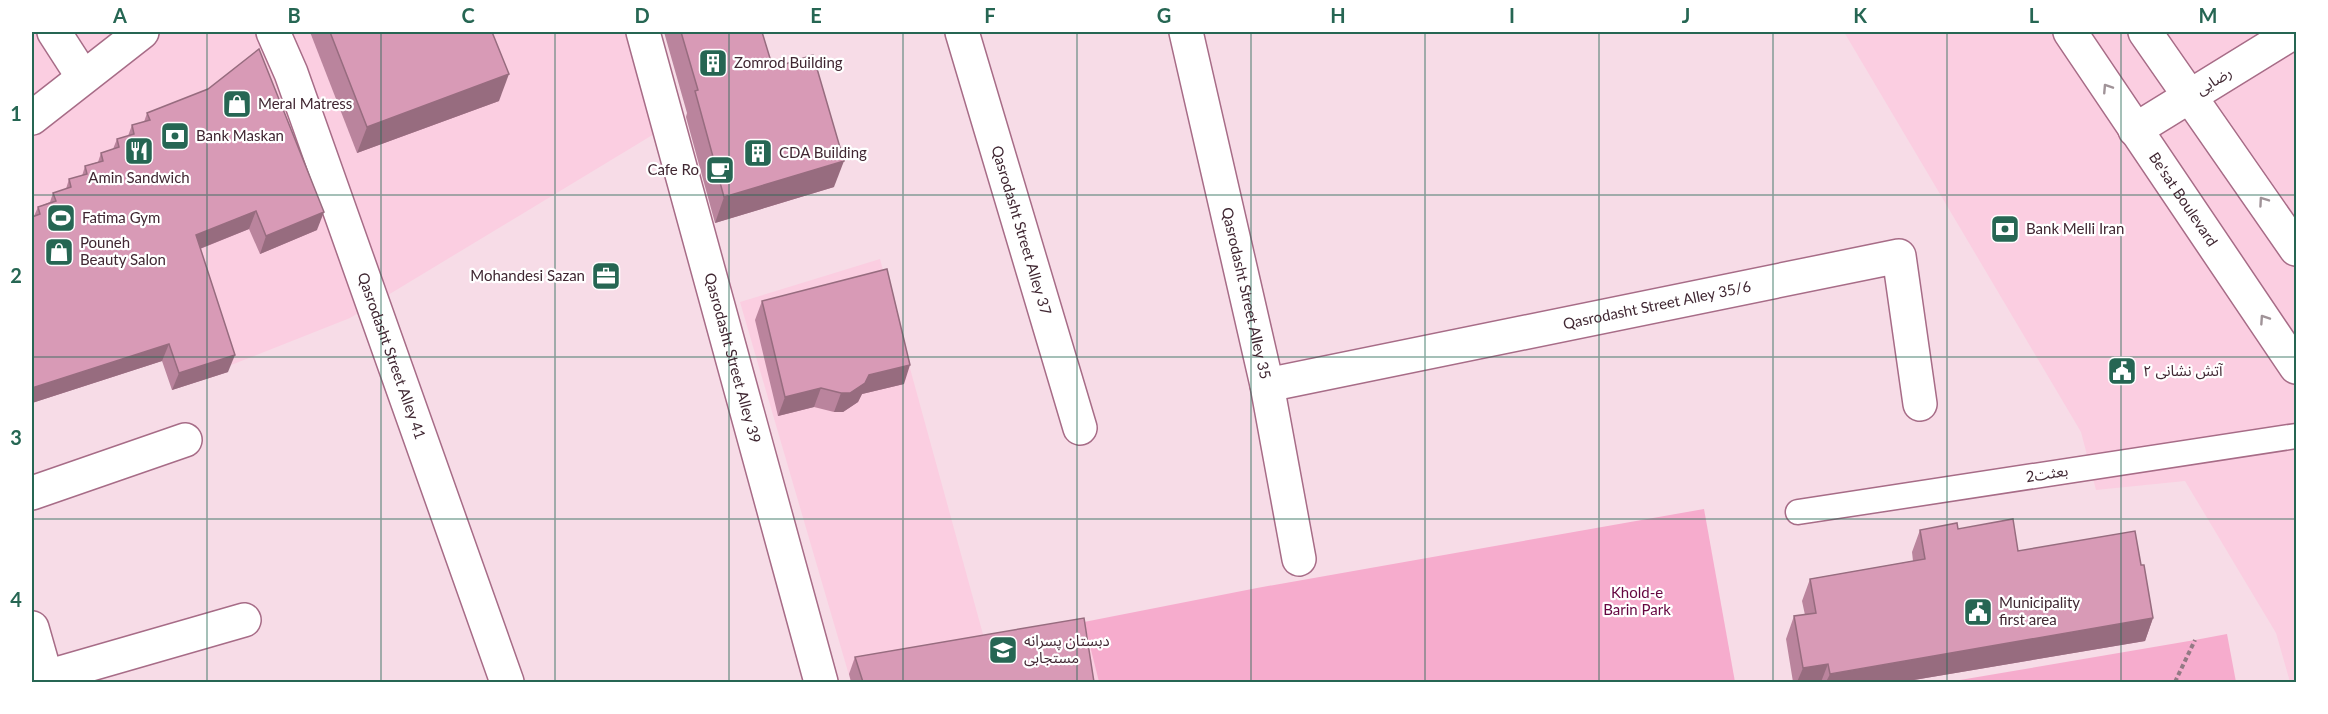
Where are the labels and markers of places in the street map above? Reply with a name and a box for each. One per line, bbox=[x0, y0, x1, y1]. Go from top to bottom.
building icon: Zomrod Building bbox=[697, 47, 729, 79]
place label: Zomrod Building bbox=[734, 53, 843, 71]
shop icon: Meral Matress bbox=[221, 88, 253, 120]
place label: Meral Matress bbox=[258, 94, 352, 112]
bank icon: Bank Maskan bbox=[159, 120, 191, 152]
place label: Bank Maskan bbox=[196, 126, 284, 144]
restaurant icon: Amin Sandwich bbox=[123, 135, 155, 167]
building icon: CDA Building bbox=[742, 137, 774, 169]
place label: CDA Building bbox=[779, 143, 867, 161]
cafe icon: Cafe Ro bbox=[704, 154, 736, 186]
place label: Cafe Ro bbox=[647, 160, 699, 178]
place label: Amin Sandwich bbox=[88, 168, 190, 186]
sports icon: Fatima Gym bbox=[45, 202, 77, 234]
place label: Fatima Gym bbox=[82, 208, 160, 226]
bank icon: Bank Melli Iran bbox=[1989, 213, 2021, 245]
place label: Bank Melli Iran bbox=[2026, 219, 2124, 237]
place label: Pouneh Beauty Salon bbox=[80, 233, 166, 268]
shop icon: Pouneh Beauty Salon bbox=[43, 236, 75, 268]
office icon: Mohandesi Sazan bbox=[590, 260, 622, 292]
place label: Mohandesi Sazan bbox=[470, 266, 585, 284]
public building icon: آتش نشانی ۲ bbox=[2106, 355, 2138, 387]
place label: آتش نشانی ۲ bbox=[2143, 361, 2223, 380]
place label: Municipality first area bbox=[1999, 593, 2080, 628]
public building icon: Municipality first area bbox=[1962, 596, 1994, 628]
place label: دبستان پسرانه مستجابی bbox=[1024, 631, 1110, 667]
school or university icon: دبستان پسرانه مستجابی bbox=[987, 634, 1019, 666]

